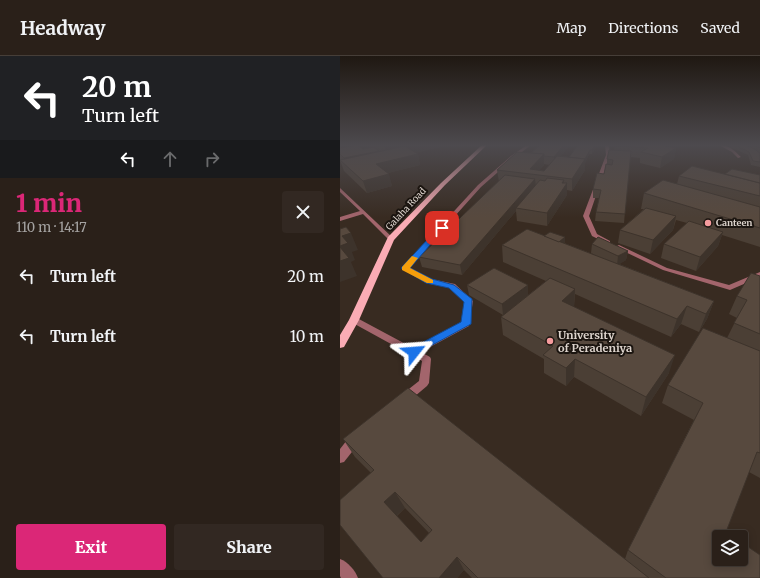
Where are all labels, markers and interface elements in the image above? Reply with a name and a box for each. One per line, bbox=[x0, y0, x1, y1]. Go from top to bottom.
text: Headway bbox=[20, 16, 106, 40]
text: Map bbox=[556, 19, 586, 37]
text: Directions bbox=[608, 19, 678, 37]
text: Saved bbox=[700, 19, 740, 37]
text: 20 m bbox=[82, 69, 151, 105]
icon: left bbox=[16, 72, 68, 124]
text: Turn left bbox=[82, 104, 159, 127]
icon: left bbox=[117, 148, 139, 170]
icon: ahead bbox=[159, 148, 181, 170]
icon: right bbox=[201, 148, 223, 170]
street label: Galaha Road bbox=[383, 185, 428, 232]
text: 1 min bbox=[16, 188, 82, 219]
button: close bbox=[282, 191, 324, 233]
pin bbox=[425, 211, 459, 245]
icon: arrive bbox=[431, 217, 453, 239]
place label: Canteen bbox=[716, 217, 752, 228]
marker: Canteen bbox=[703, 218, 713, 228]
text: 110 m · 14:17 bbox=[16, 219, 87, 236]
icon: left bbox=[16, 265, 38, 287]
text: Turn left bbox=[50, 267, 116, 286]
text: 20 m bbox=[287, 267, 324, 286]
icon: left bbox=[16, 325, 38, 347]
text: Turn left bbox=[50, 327, 116, 346]
text: 10 m bbox=[290, 327, 324, 346]
place label: University of Peradeniya bbox=[558, 328, 632, 355]
position arrow bbox=[393, 331, 435, 373]
marker: University of Peradeniya bbox=[545, 336, 555, 346]
button: Exit bbox=[16, 524, 166, 570]
button: Share bbox=[174, 524, 324, 570]
map controls bbox=[712, 530, 748, 566]
button: layers bbox=[712, 530, 748, 566]

